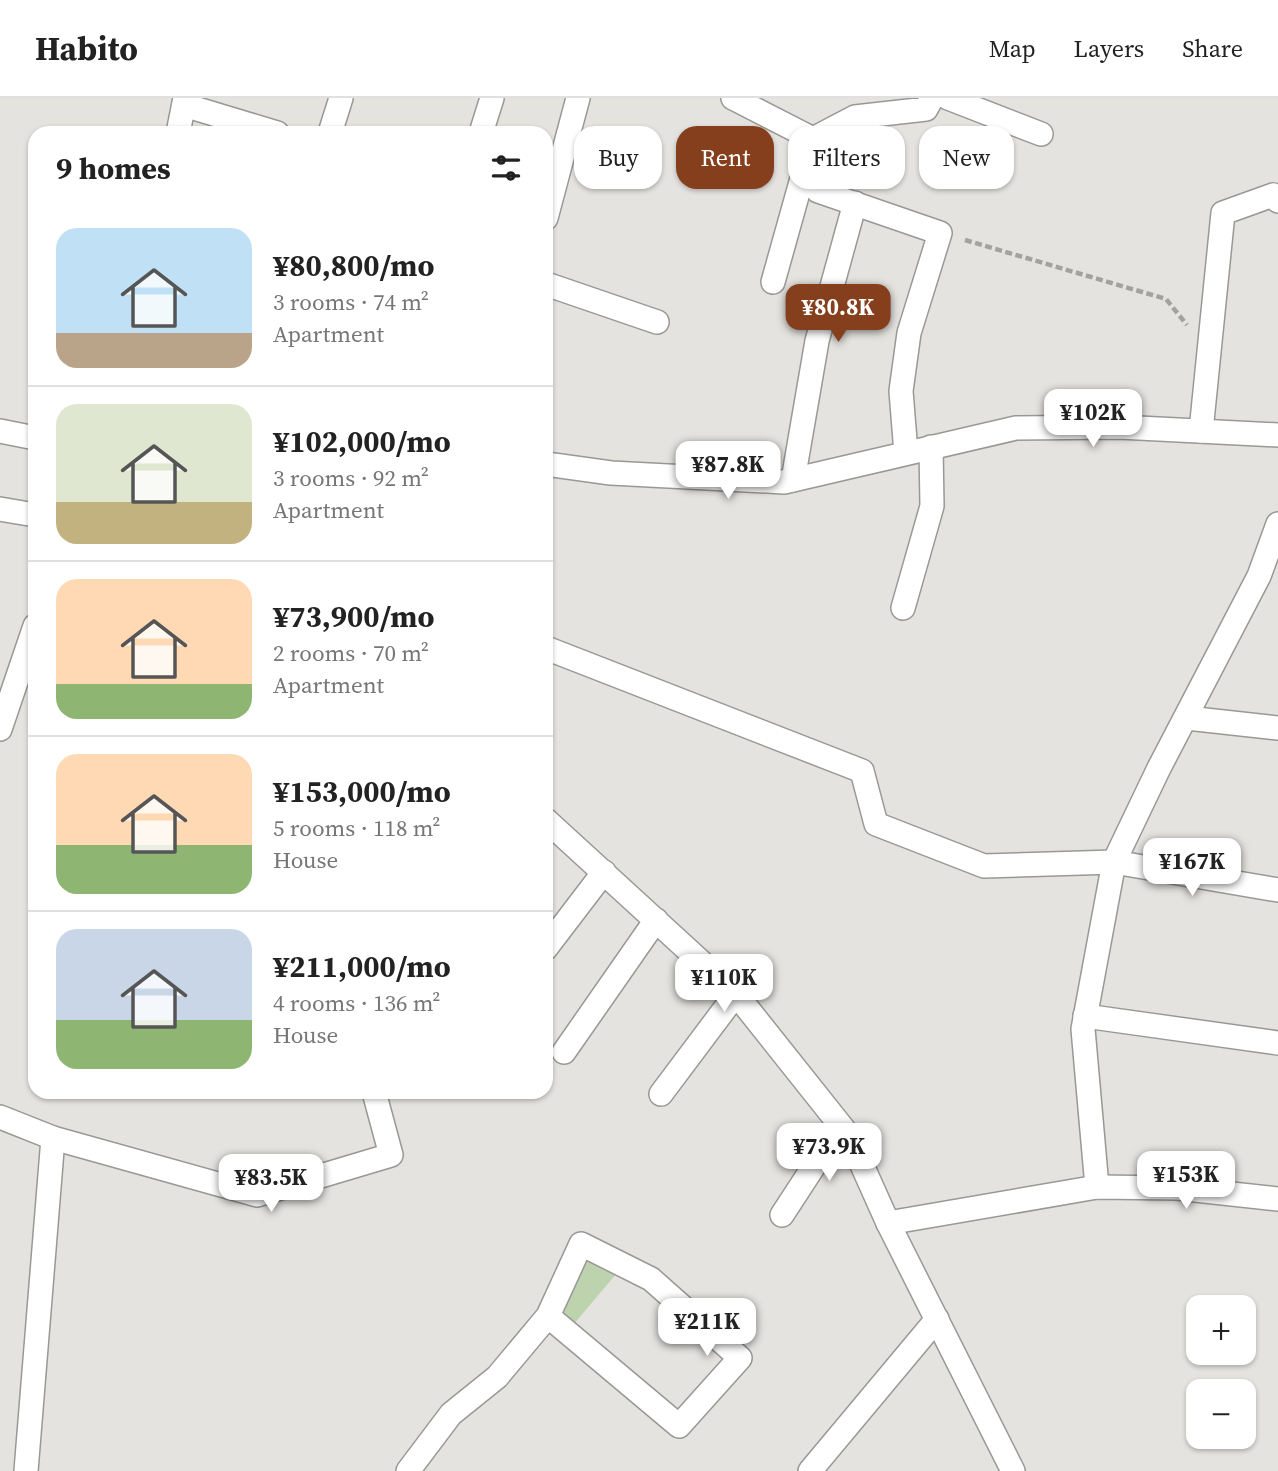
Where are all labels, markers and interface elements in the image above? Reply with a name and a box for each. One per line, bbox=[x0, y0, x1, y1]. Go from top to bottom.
text: Habito bbox=[35, 26, 138, 71]
text: Map bbox=[989, 32, 1036, 65]
text: Layers bbox=[1074, 32, 1144, 65]
text: Share bbox=[1182, 32, 1243, 65]
chip: Buy bbox=[574, 126, 662, 189]
chip: Rent bbox=[676, 126, 774, 189]
chip: Filters bbox=[788, 126, 905, 189]
chip: New bbox=[919, 126, 1014, 189]
text: 9 homes bbox=[56, 148, 171, 189]
icon: filters bbox=[487, 149, 525, 187]
text: ¥80,800/mo bbox=[273, 245, 435, 286]
icon: home bbox=[112, 256, 196, 340]
pin: ¥80.8K bbox=[781, 285, 895, 344]
text: 3 rooms · 74 m² bbox=[273, 286, 429, 318]
text: ¥80.8K bbox=[802, 291, 874, 323]
text: Apartment bbox=[273, 318, 384, 350]
pin: ¥102K bbox=[1044, 390, 1142, 449]
text: ¥102K bbox=[1060, 396, 1126, 428]
text: ¥102,000/mo bbox=[273, 421, 451, 462]
icon: home bbox=[112, 432, 196, 516]
pin: ¥87.8K bbox=[671, 442, 785, 501]
text: ¥87.8K bbox=[692, 448, 764, 480]
text: 3 rooms · 92 m² bbox=[273, 462, 429, 494]
text: Apartment bbox=[273, 494, 384, 526]
text: ¥73,900/mo bbox=[273, 596, 435, 637]
icon: home bbox=[112, 607, 196, 691]
text: 2 rooms · 70 m² bbox=[273, 637, 429, 669]
text: Apartment bbox=[273, 669, 384, 701]
text: ¥153,000/mo bbox=[273, 771, 451, 812]
icon: home bbox=[112, 782, 196, 866]
text: 5 rooms · 118 m² bbox=[273, 812, 440, 844]
pin: ¥167K bbox=[1143, 838, 1241, 898]
text: House bbox=[273, 844, 338, 876]
text: ¥167K bbox=[1159, 845, 1225, 877]
text: ¥211,000/mo bbox=[273, 946, 451, 987]
pin: ¥110K bbox=[675, 954, 773, 1014]
icon: home bbox=[112, 957, 196, 1041]
text: ¥110K bbox=[691, 961, 757, 993]
text: 4 rooms · 136 m² bbox=[273, 987, 440, 1019]
text: House bbox=[273, 1019, 338, 1051]
pin: ¥73.9K bbox=[772, 1124, 886, 1183]
text: ¥73.9K bbox=[793, 1130, 865, 1162]
pin: ¥153K bbox=[1137, 1152, 1235, 1211]
pin: ¥83.5K bbox=[214, 1154, 328, 1214]
text: ¥153K bbox=[1153, 1158, 1219, 1190]
text: ¥83.5K bbox=[235, 1161, 307, 1193]
map controls bbox=[1186, 1295, 1256, 1449]
button: + bbox=[1186, 1295, 1256, 1365]
pin: ¥211K bbox=[658, 1298, 756, 1358]
text: ¥211K bbox=[674, 1305, 740, 1337]
button: − bbox=[1186, 1379, 1256, 1449]

